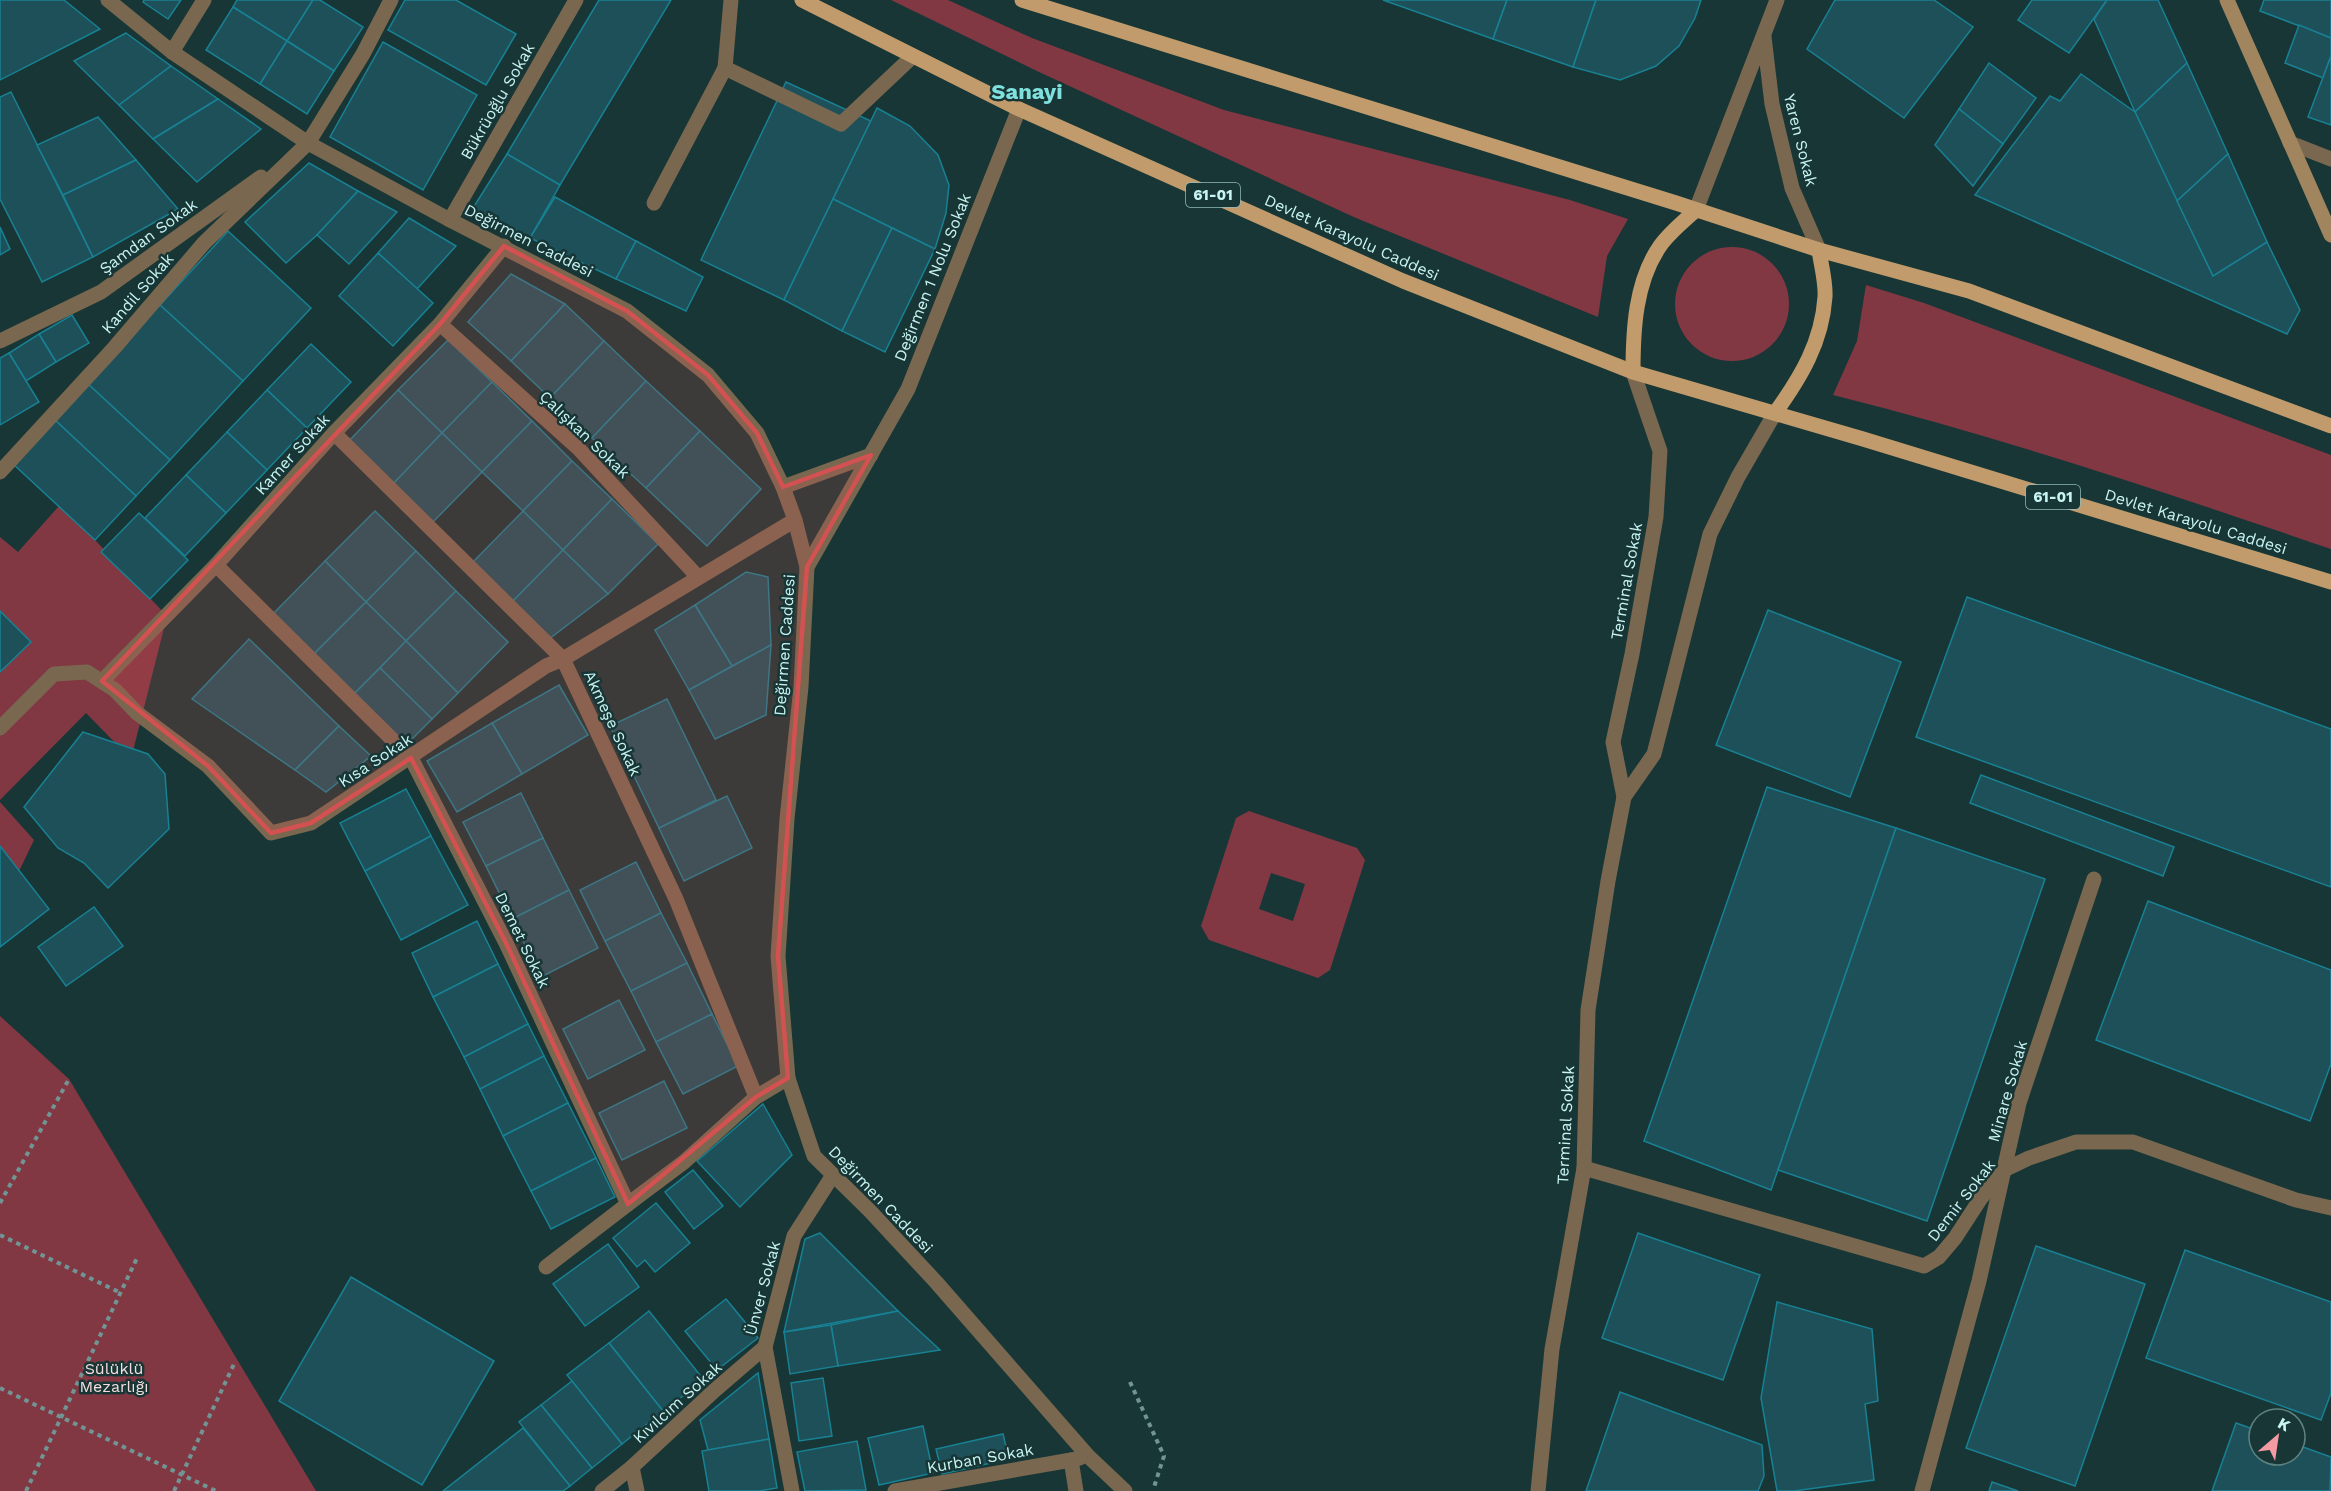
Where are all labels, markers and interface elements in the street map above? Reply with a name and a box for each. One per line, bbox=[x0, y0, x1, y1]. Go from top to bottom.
street label: Bükrüoğlu Sokak bbox=[456, 40, 538, 163]
district label: Sanayi bbox=[991, 79, 1063, 104]
street label: Yaren Sokak bbox=[1780, 92, 1821, 188]
road number: 61-01 bbox=[1186, 183, 1240, 207]
street label: Değirmen 1 Nolu Sokak bbox=[890, 190, 975, 364]
street label: Devlet Karayolu Caddesi bbox=[1261, 190, 1442, 285]
street label: Şamdan Sokak bbox=[96, 195, 201, 278]
street label: Değirmen Caddesi bbox=[461, 200, 596, 281]
street label: Kandil Sokak bbox=[97, 249, 177, 337]
street label: Çalışkan Sokak bbox=[536, 387, 634, 482]
street label: Kamer Sokak bbox=[251, 410, 334, 499]
road number: 61-01 bbox=[2026, 485, 2080, 509]
street label: Devlet Karayolu Caddesi bbox=[2103, 485, 2289, 558]
street label: Terminal Sokak bbox=[1607, 521, 1646, 641]
street label: Değirmen Caddesi bbox=[770, 574, 799, 716]
street label: Akmeşe Sokak bbox=[580, 667, 645, 779]
street label: Kısa Sokak bbox=[335, 730, 416, 791]
street label: Demet Sokak bbox=[491, 889, 554, 991]
street label: Minare Sokak bbox=[1984, 1038, 2031, 1144]
street label: Terminal Sokak bbox=[1553, 1065, 1578, 1185]
street label: Değirmen Caddesi bbox=[825, 1142, 937, 1257]
street label: Demir Sokak bbox=[1923, 1156, 1999, 1245]
street label: Ünver Sokak bbox=[741, 1239, 784, 1337]
street label: Kıvılcım Sokak bbox=[629, 1357, 726, 1447]
park label: Sülüklü Mezarlığı bbox=[80, 1359, 148, 1396]
north arrow bbox=[2247, 1407, 2307, 1467]
text: K bbox=[2275, 1413, 2293, 1435]
street label: Kurban Sokak bbox=[925, 1440, 1035, 1477]

